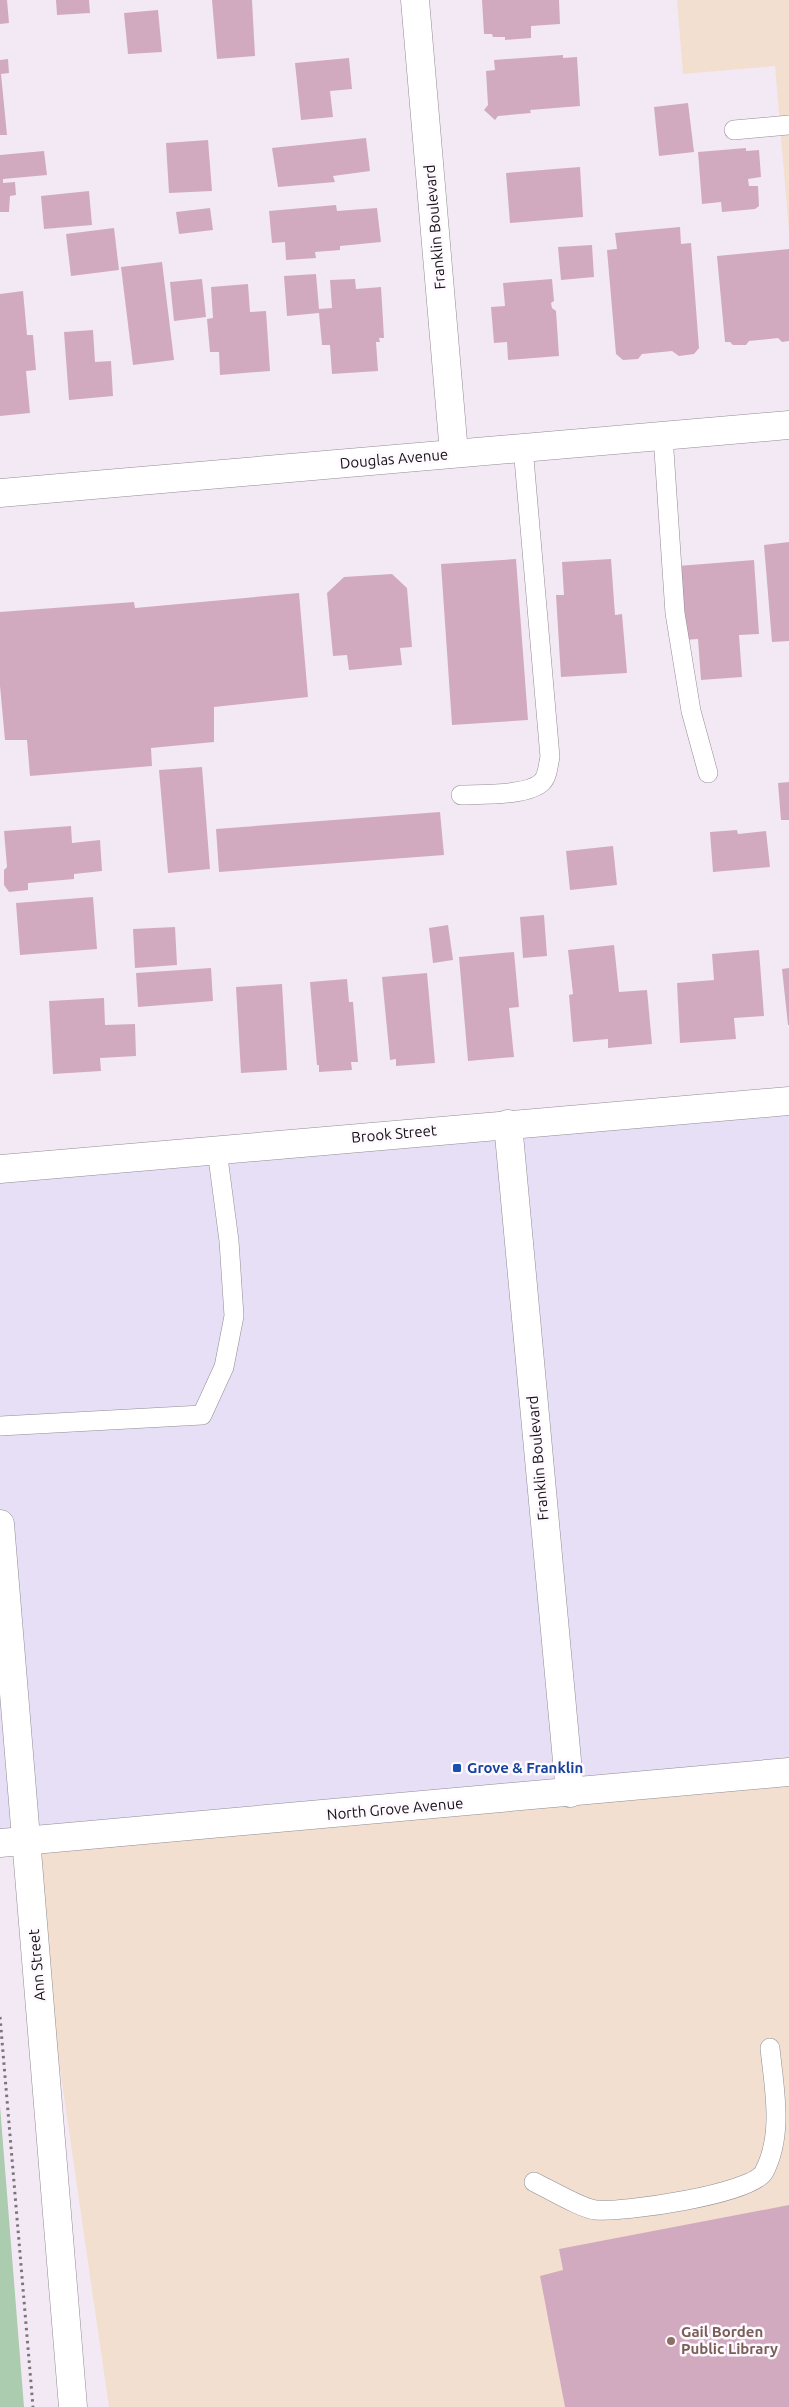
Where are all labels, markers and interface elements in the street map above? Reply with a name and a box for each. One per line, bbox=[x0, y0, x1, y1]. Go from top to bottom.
street label: Franklin Boulevard bbox=[421, 164, 448, 290]
street label: Douglas Avenue bbox=[339, 445, 449, 472]
street label: Brook Street bbox=[351, 1121, 437, 1146]
street label: Franklin Boulevard bbox=[524, 1395, 551, 1521]
place label: Grove & Franklin bbox=[467, 1759, 583, 1776]
marker: Grove & Franklin bbox=[451, 1762, 463, 1774]
street label: North Grove Avenue bbox=[326, 1794, 464, 1823]
street label: Ann Street bbox=[25, 1928, 48, 2002]
place label: Gail Borden Public Library bbox=[681, 2323, 778, 2357]
marker: Gail Borden Public Library bbox=[665, 2335, 677, 2347]

